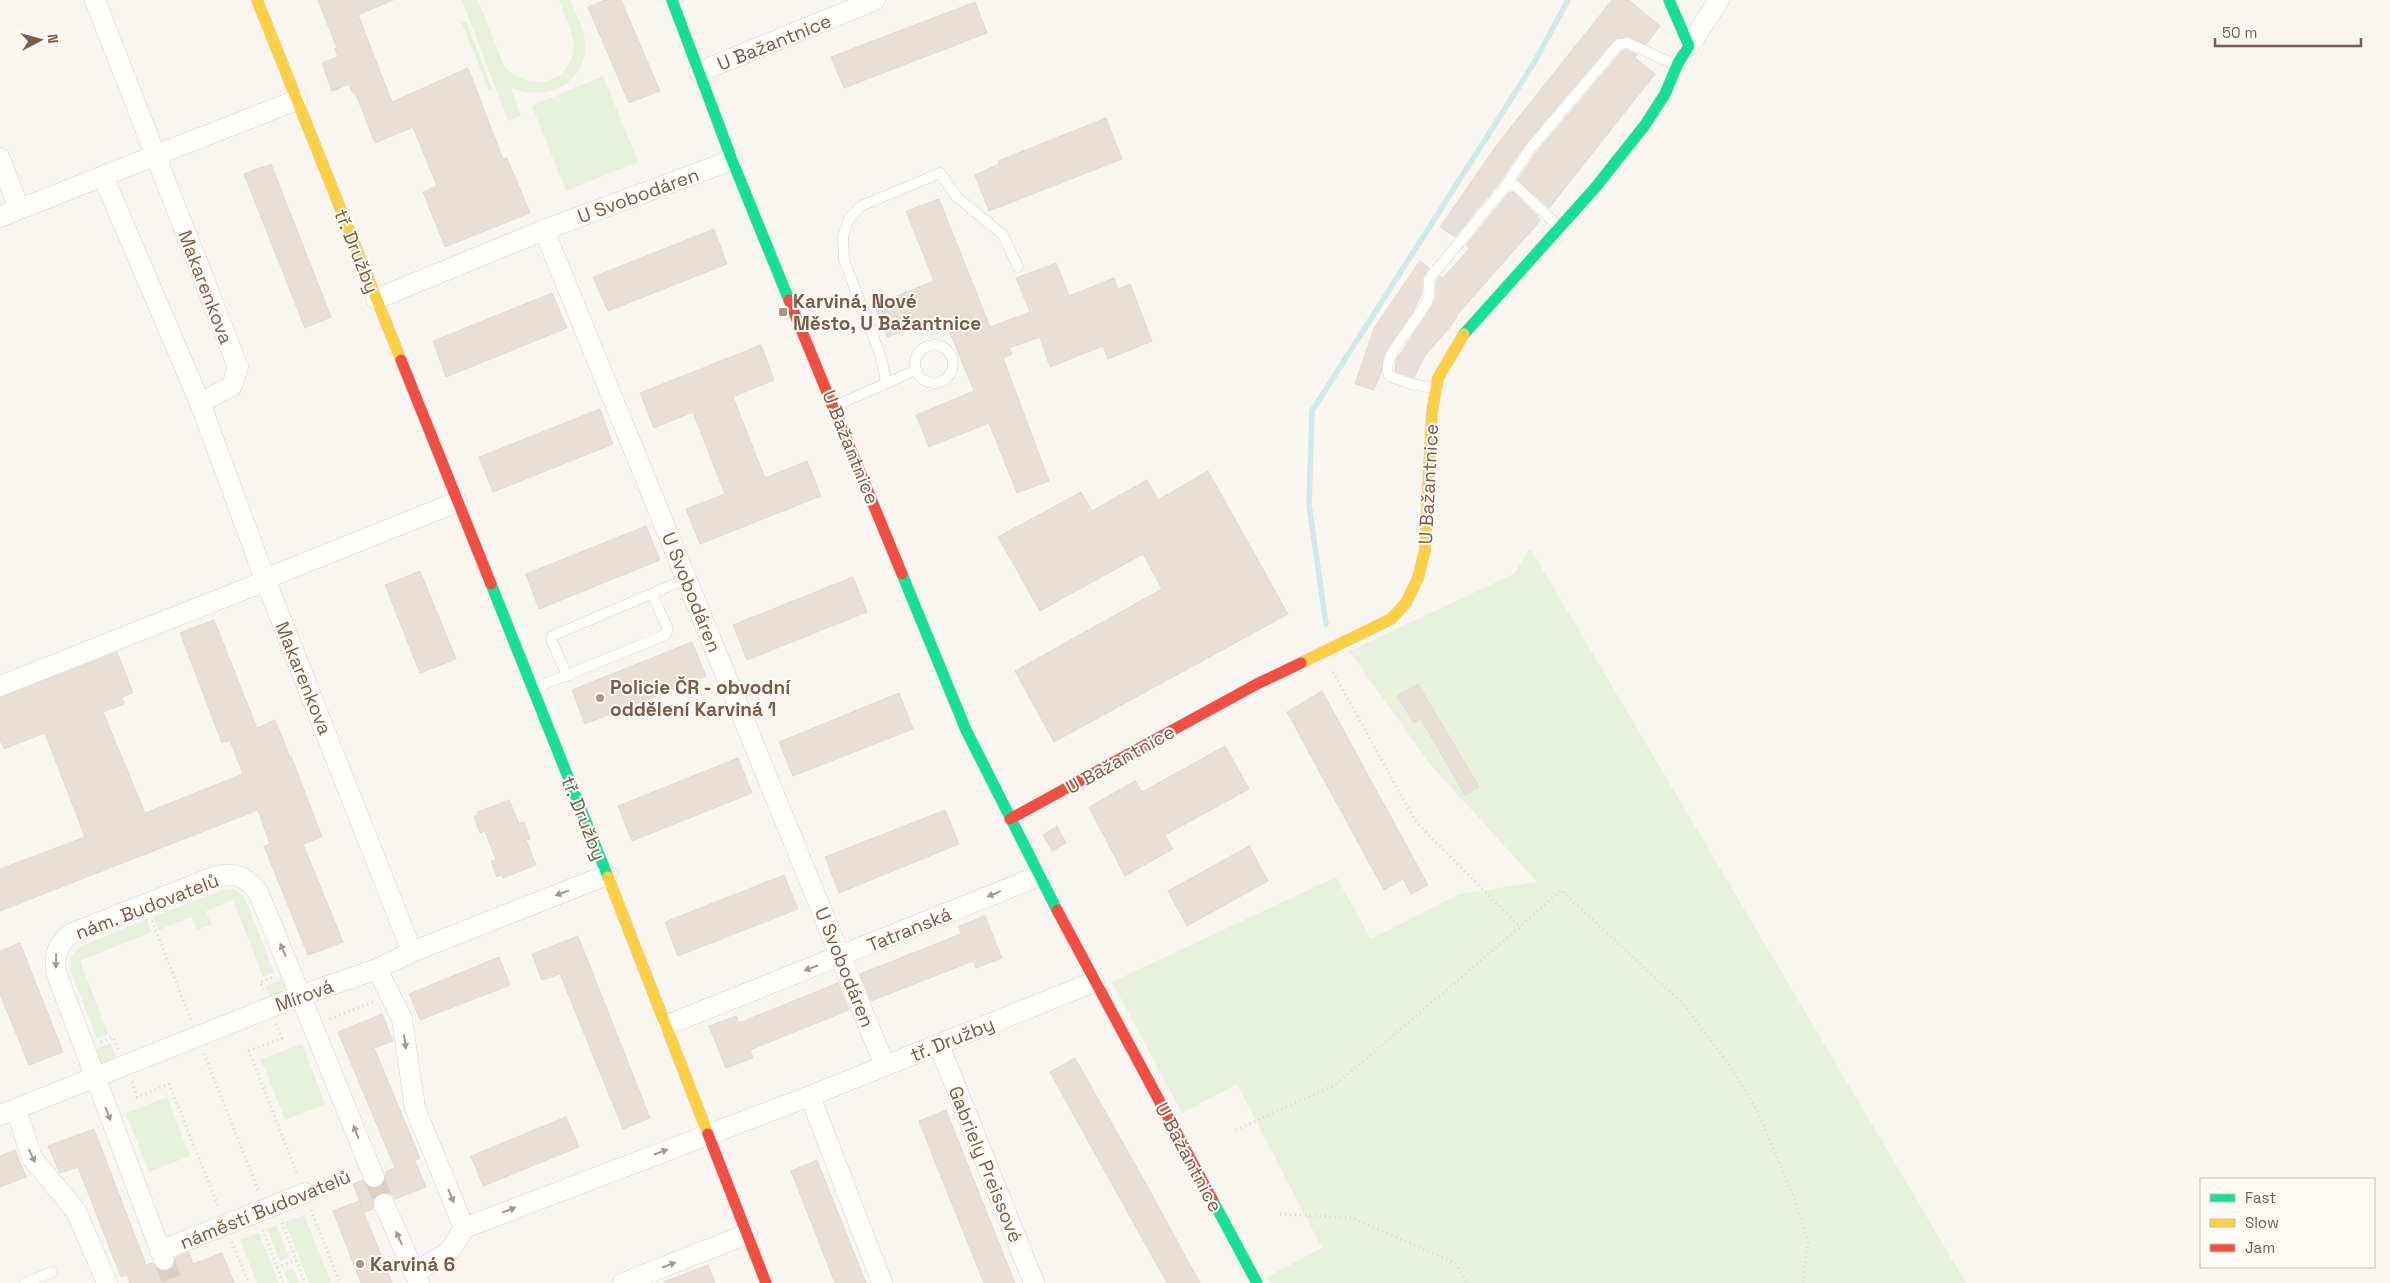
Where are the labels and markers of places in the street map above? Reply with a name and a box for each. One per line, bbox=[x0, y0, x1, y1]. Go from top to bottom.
place label: Karviná, Nové Město, U Bažantnice bbox=[793, 289, 981, 336]
marker: Karviná, Nové Město, U Bažantnice bbox=[777, 306, 789, 318]
place label: Policie ČR - obvodní oddělení Karviná 1 bbox=[610, 675, 791, 722]
marker: Policie ČR - obvodní oddělení Karviná 1 bbox=[594, 692, 606, 704]
place label: Karviná 6 bbox=[370, 1252, 455, 1277]
marker: Karviná 6 bbox=[354, 1258, 366, 1270]

